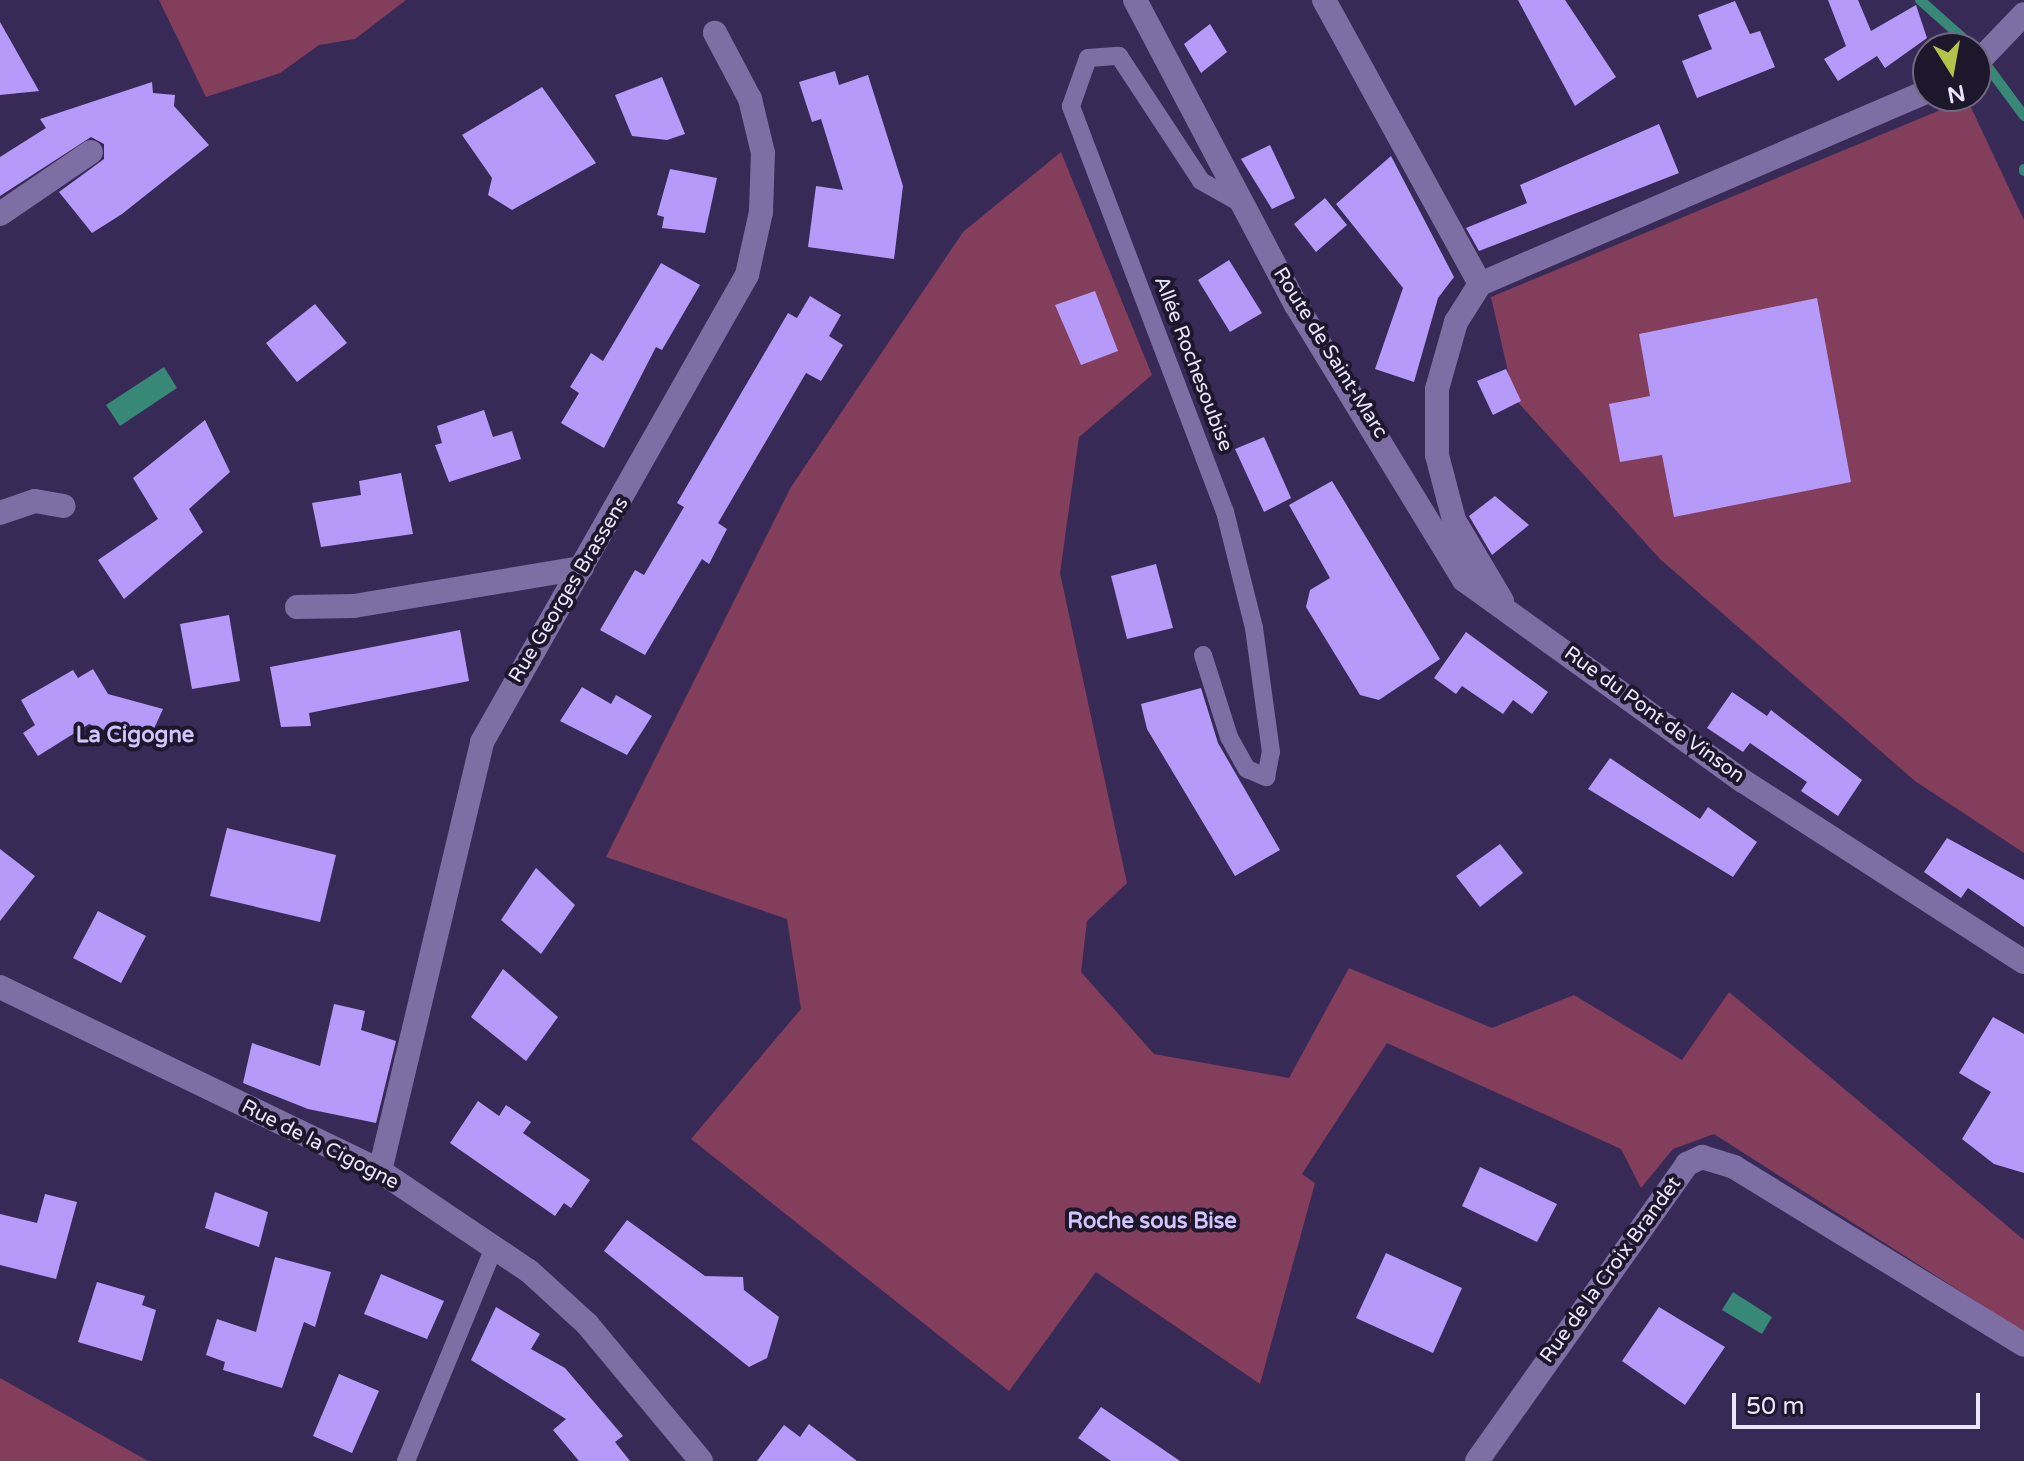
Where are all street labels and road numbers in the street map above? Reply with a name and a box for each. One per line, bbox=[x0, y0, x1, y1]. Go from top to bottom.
street label: Route de Saint-Marc bbox=[1268, 263, 1392, 443]
street label: Allée Rochesoubise bbox=[1149, 273, 1237, 455]
street label: Rue Georges Brassens bbox=[504, 493, 634, 687]
street label: Rue du Pont de Vinson bbox=[1559, 642, 1749, 788]
street label: Rue de la Cigogne bbox=[237, 1095, 403, 1195]
street label: Rue de la Croix Brandet bbox=[1535, 1172, 1687, 1368]

